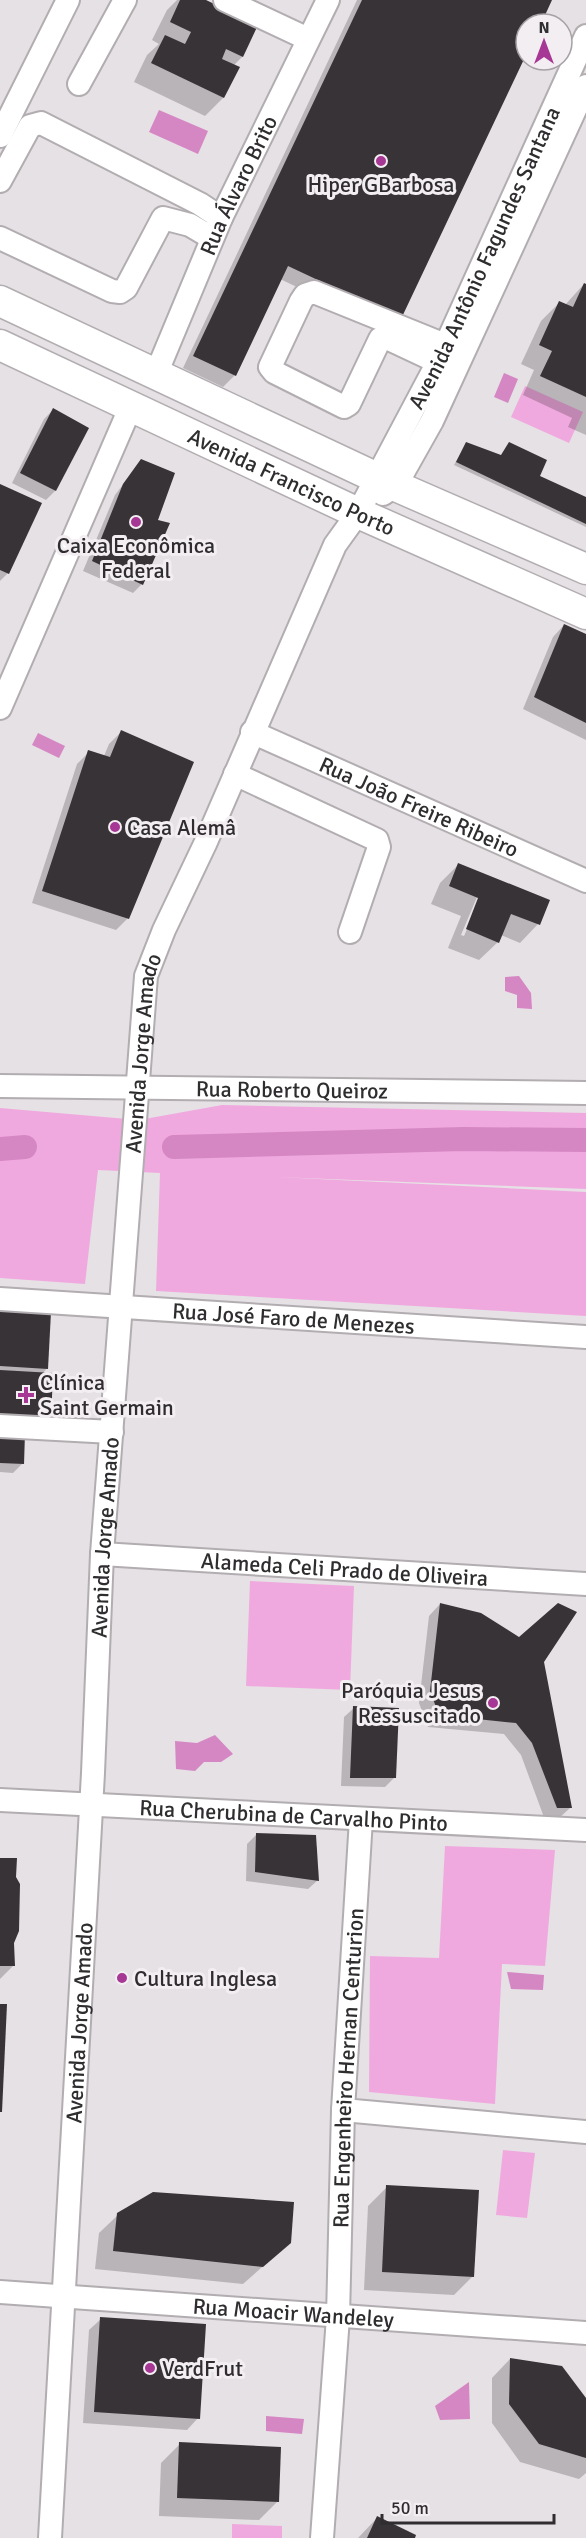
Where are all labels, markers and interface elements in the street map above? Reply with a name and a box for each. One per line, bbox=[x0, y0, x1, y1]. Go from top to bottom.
north arrow bbox=[514, 12, 574, 72]
text: N bbox=[538, 18, 550, 38]
street label: Avenida Antônio Fagundes Santana bbox=[402, 102, 566, 414]
street label: Rua Álvaro Brito bbox=[194, 111, 283, 259]
marker: Hiper GBarbosa bbox=[374, 154, 388, 168]
place label: Hiper GBarbosa bbox=[308, 171, 454, 198]
street label: Avenida Francisco Porto bbox=[184, 422, 399, 541]
marker: Caixa Econômica Federal bbox=[129, 515, 143, 529]
place label: Caixa Econômica Federal bbox=[57, 532, 215, 584]
street label: Rua João Freire Ribeiro bbox=[315, 750, 523, 863]
place label: Casa Alemâ bbox=[127, 814, 236, 841]
marker: Casa Alemâ bbox=[108, 820, 122, 834]
street label: Avenida Jorge Amado bbox=[119, 949, 167, 1154]
street label: Rua Roberto Queiroz bbox=[196, 1075, 388, 1104]
street label: Rua José Faro de Menezes bbox=[171, 1297, 415, 1339]
place label: Clínica Saint Germain bbox=[40, 1369, 174, 1421]
marker: Clínica Saint Germain bbox=[17, 1386, 35, 1404]
street label: Avenida Jorge Amado bbox=[85, 1436, 124, 1639]
street label: Alameda Celi Prado de Oliveira bbox=[200, 1547, 489, 1591]
place label: Paróquia Jesus Ressuscitado bbox=[341, 1677, 481, 1729]
marker: Paróquia Jesus Ressuscitado bbox=[486, 1696, 500, 1710]
street label: Rua Cherubina de Carvalho Pinto bbox=[139, 1794, 448, 1836]
street label: Rua Engenheiro Hernan Centurion bbox=[327, 1907, 369, 2228]
street label: Avenida Jorge Amado bbox=[60, 1922, 98, 2124]
place label: Cultura Inglesa bbox=[134, 1965, 277, 1992]
marker: Cultura Inglesa bbox=[115, 1971, 129, 1985]
street label: Rua Moacir Wandeley bbox=[192, 2292, 396, 2333]
place label: VerdFrut bbox=[162, 2355, 243, 2382]
marker: VerdFrut bbox=[143, 2361, 157, 2375]
scale bar bbox=[382, 2487, 554, 2525]
text: 50 m bbox=[391, 2497, 429, 2519]

